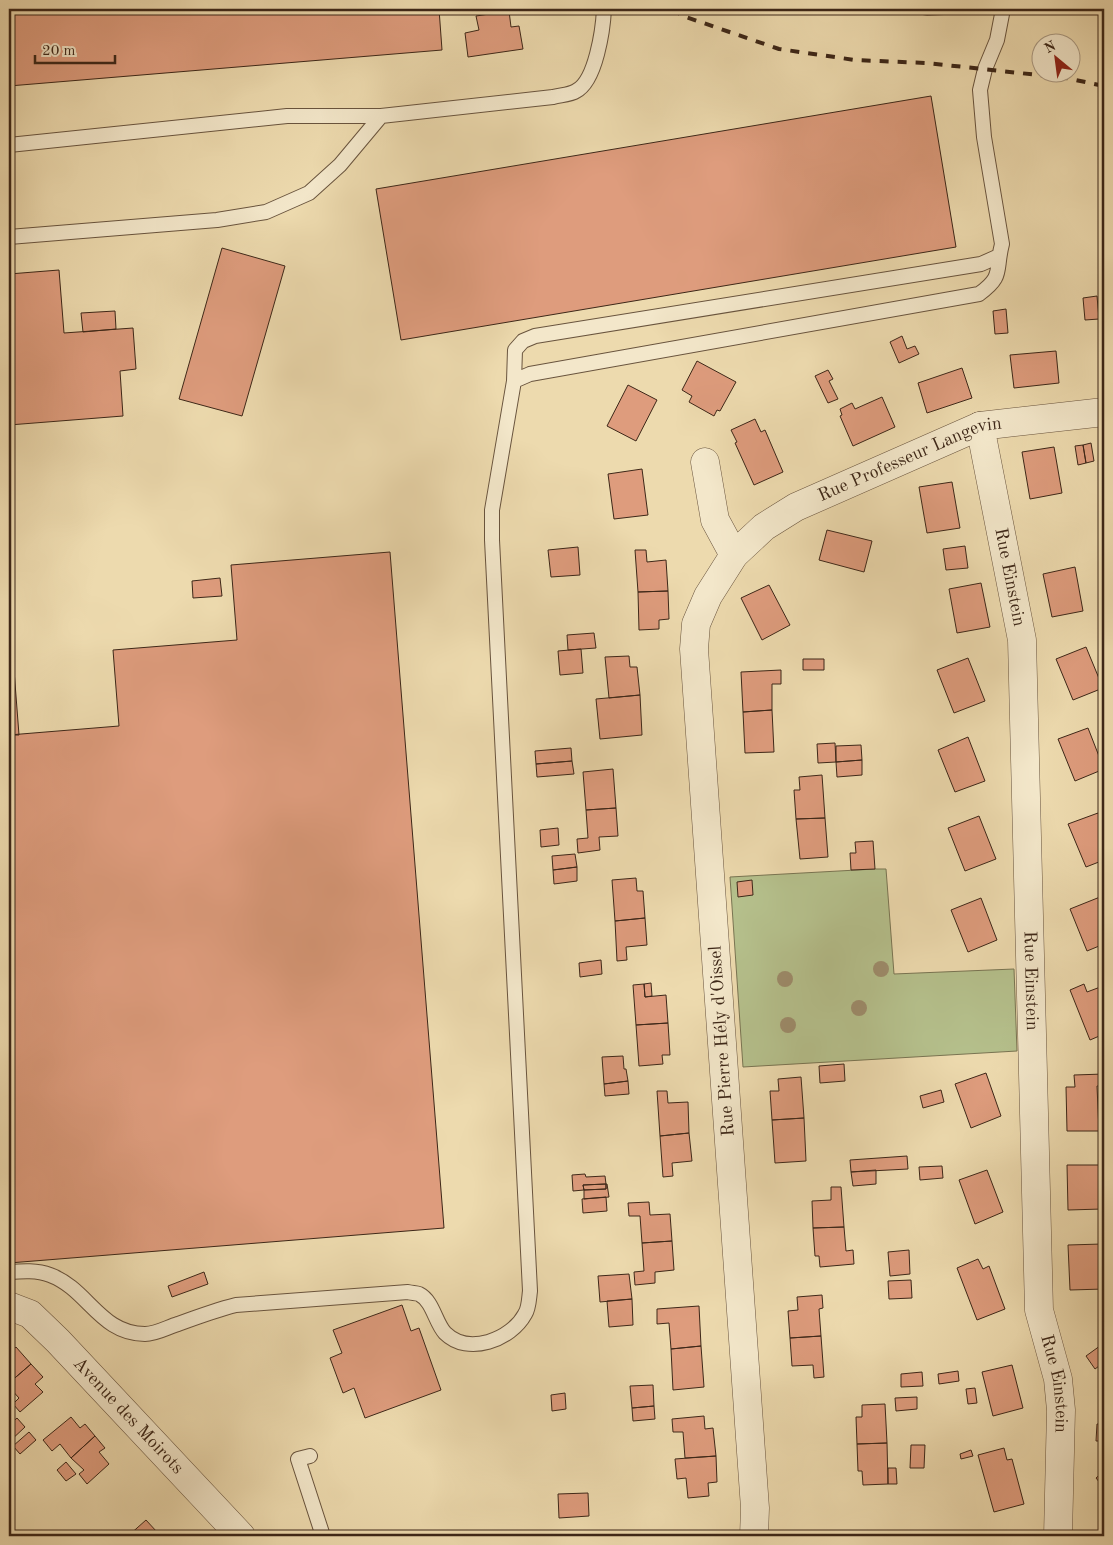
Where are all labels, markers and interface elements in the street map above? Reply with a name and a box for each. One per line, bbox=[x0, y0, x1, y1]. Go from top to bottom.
scale bar bbox=[35, 32, 115, 64]
north arrow bbox=[1030, 32, 1080, 82]
text: N bbox=[1042, 39, 1059, 56]
text: 20 m bbox=[42, 44, 76, 59]
street label: Rue Professeur Langevin bbox=[815, 415, 1003, 505]
street label: Rue Einstein bbox=[991, 526, 1028, 628]
street label: Rue Einstein bbox=[1020, 931, 1041, 1031]
street label: Rue Pierre Hély d'Oissel bbox=[706, 945, 738, 1137]
street label: Rue Einstein bbox=[1037, 1332, 1070, 1433]
street label: Avenue des Moirots bbox=[70, 1354, 187, 1478]

